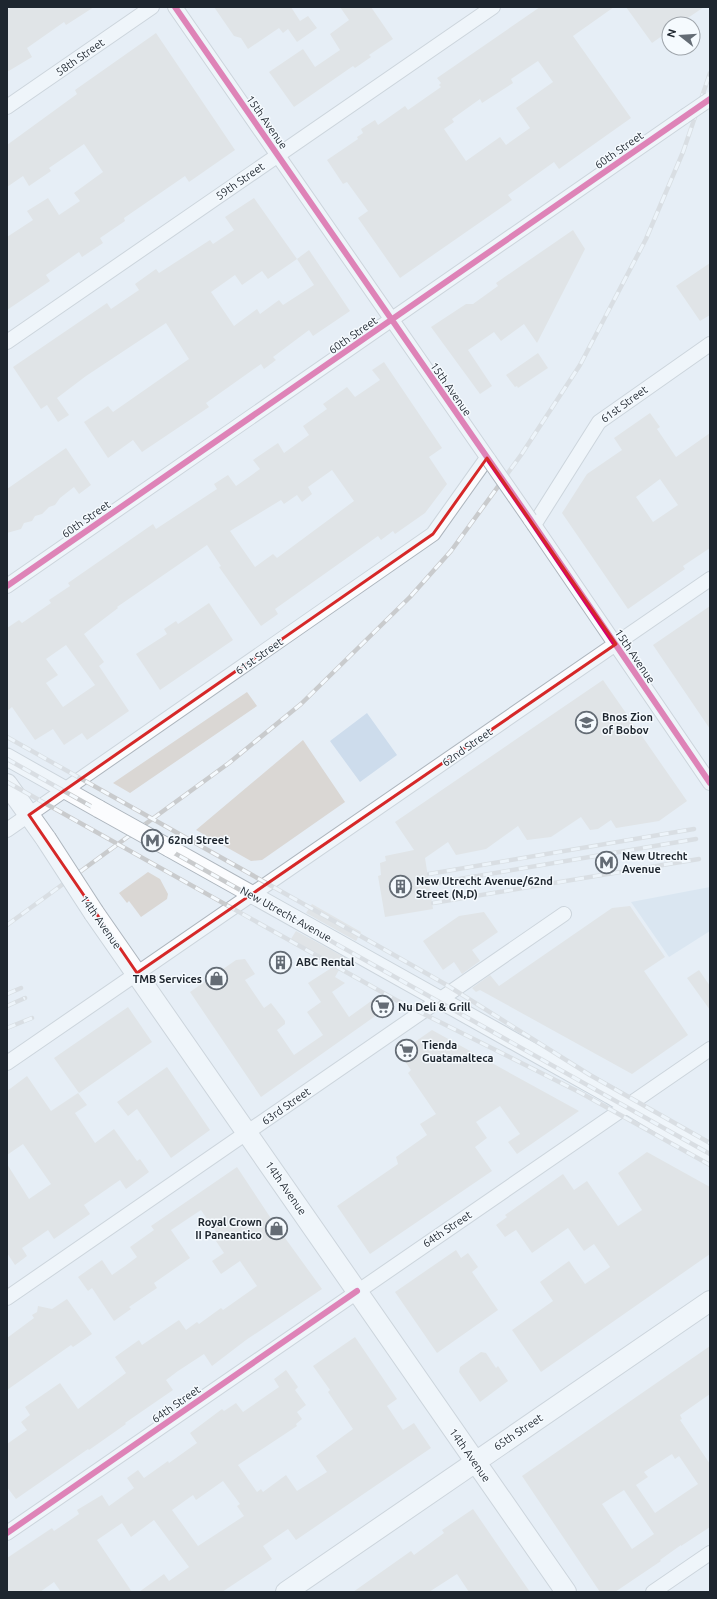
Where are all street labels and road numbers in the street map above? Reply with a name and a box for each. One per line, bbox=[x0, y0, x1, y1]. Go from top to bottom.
street label: 58th Street bbox=[54, 36, 107, 78]
street label: 15th Avenue bbox=[244, 93, 290, 151]
street label: 60th Street bbox=[593, 129, 646, 171]
street label: 59th Street bbox=[214, 160, 267, 202]
street label: 60th Street bbox=[327, 314, 380, 356]
street label: 15th Avenue bbox=[428, 360, 474, 418]
street label: 61st Street bbox=[598, 383, 650, 425]
street label: 60th Street bbox=[60, 498, 113, 540]
street label: 15th Avenue bbox=[613, 627, 657, 685]
street label: 61st Street bbox=[233, 635, 285, 677]
street label: 62nd Street bbox=[440, 725, 495, 769]
street label: New Utrecht Avenue bbox=[238, 884, 334, 944]
street label: 14th Avenue bbox=[78, 893, 124, 951]
street label: 63rd Street bbox=[260, 1085, 313, 1127]
street label: 14th Avenue bbox=[263, 1159, 309, 1217]
street label: 64th Street bbox=[420, 1208, 474, 1250]
street label: 64th Street bbox=[150, 1383, 203, 1425]
street label: 65th Street bbox=[491, 1411, 545, 1453]
street label: 14th Avenue bbox=[447, 1426, 493, 1484]

